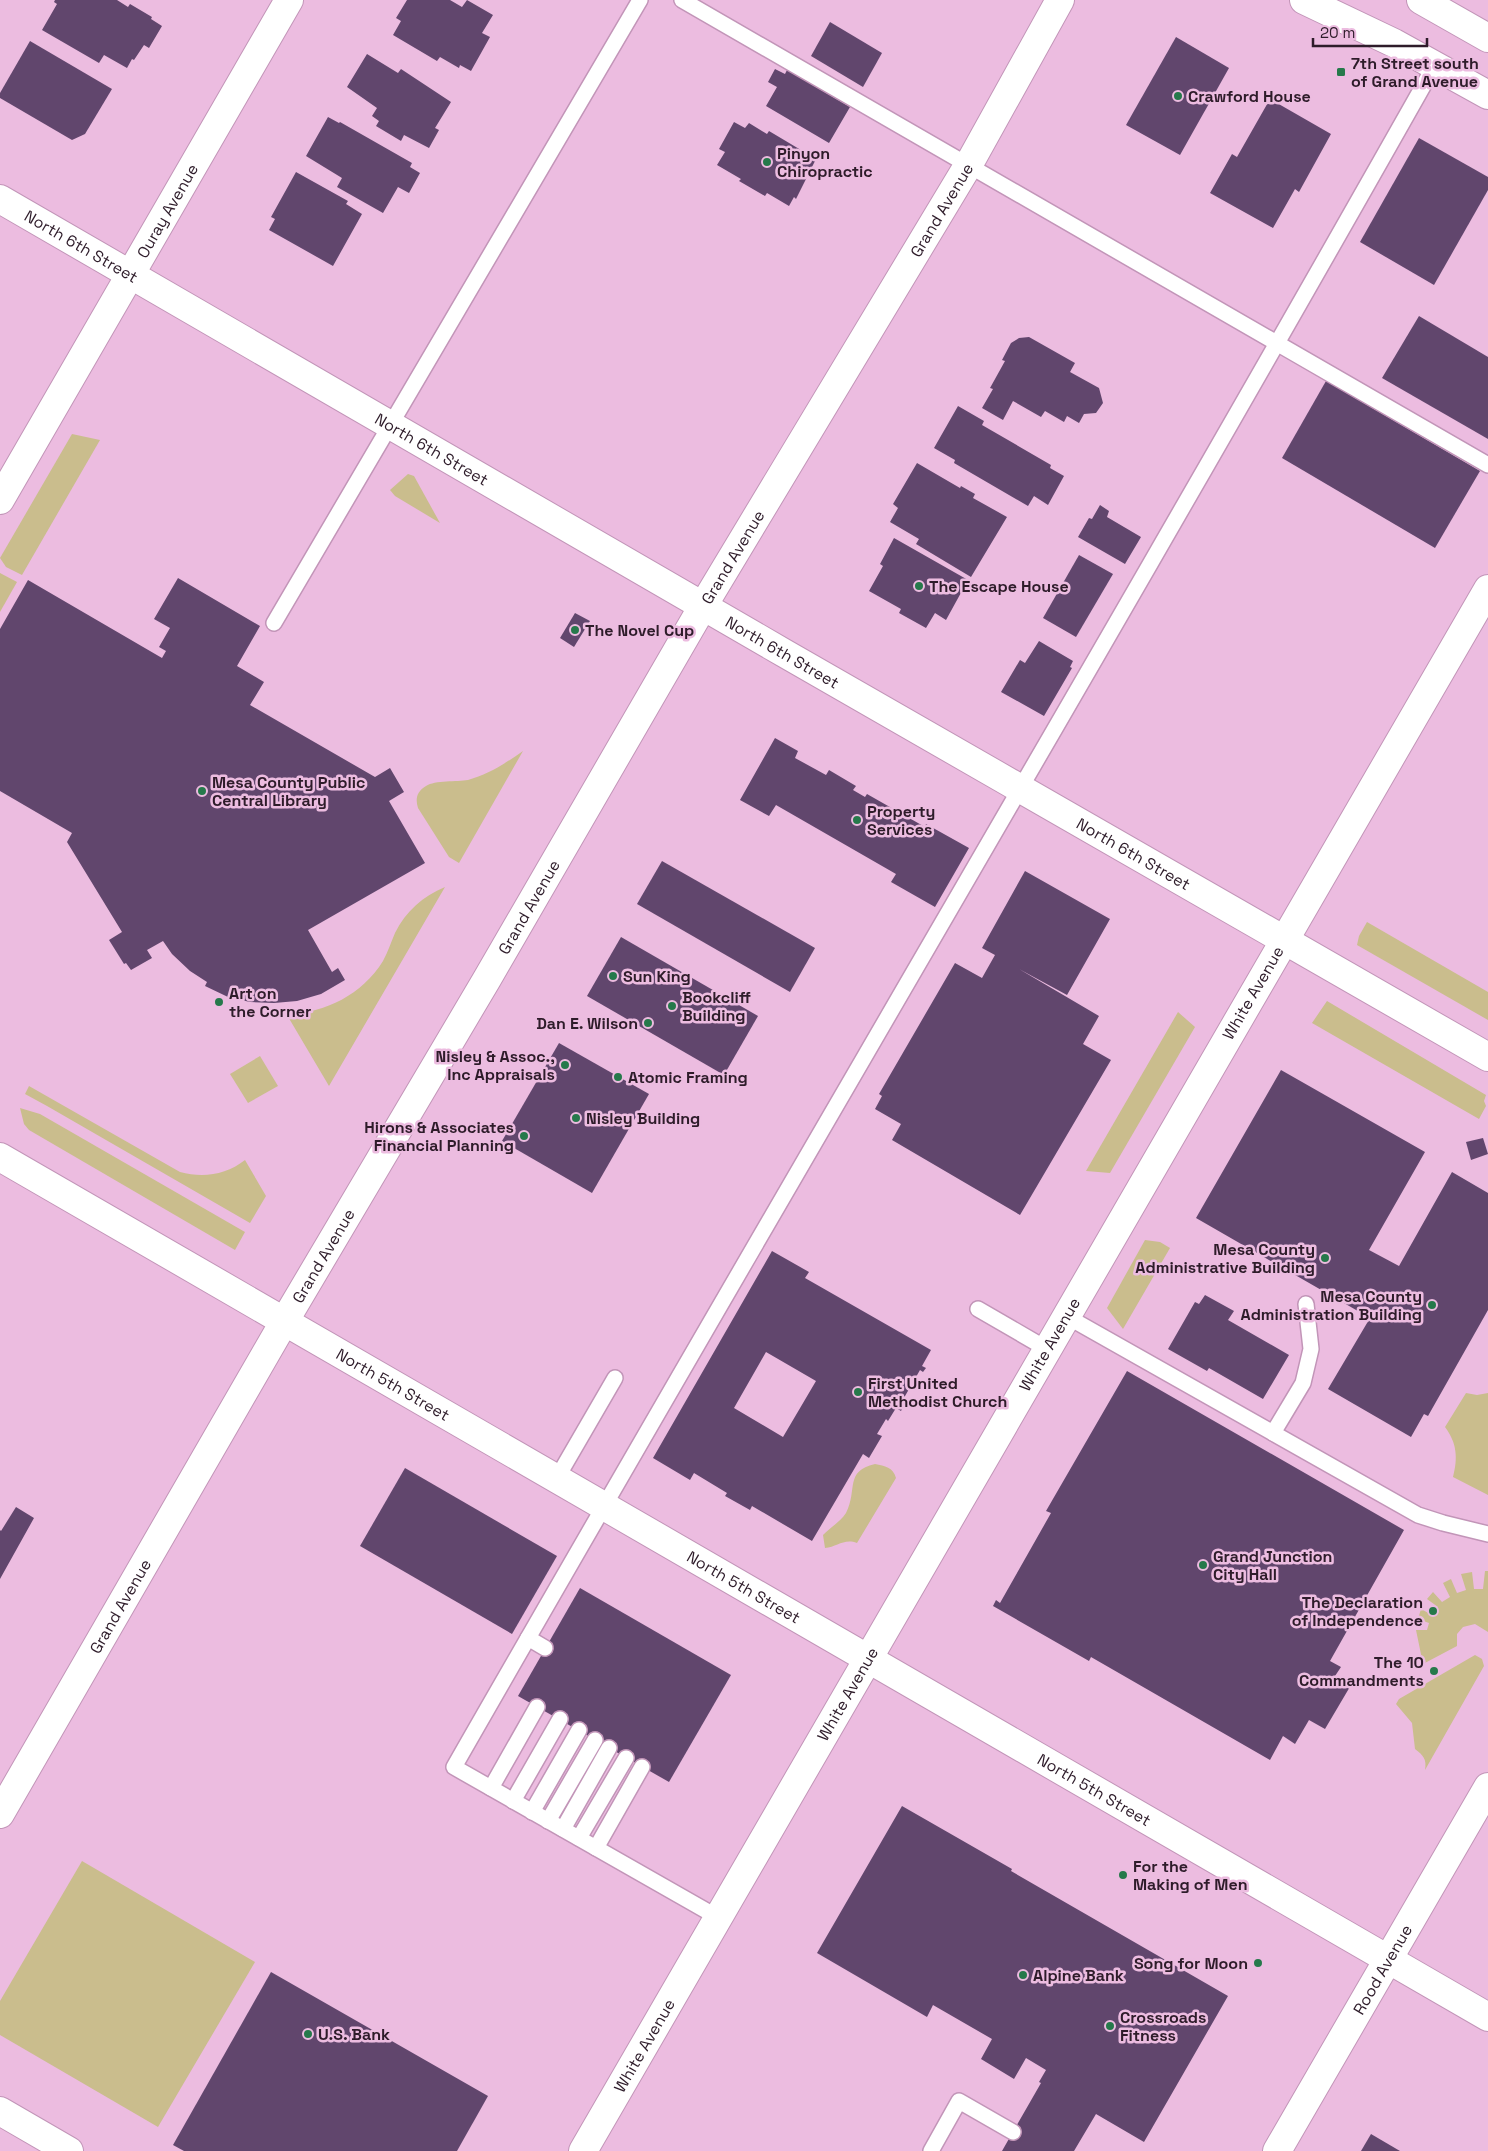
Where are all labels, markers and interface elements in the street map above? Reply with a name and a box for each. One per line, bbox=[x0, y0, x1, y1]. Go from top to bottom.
scale bar bbox=[1313, 15, 1427, 47]
text: 20 m bbox=[1320, 23, 1355, 42]
place label: 7th Street south of Grand Avenue bbox=[1351, 53, 1479, 92]
marker: 7th Street south of Grand Avenue bbox=[1335, 66, 1347, 78]
place label: Crawford House bbox=[1188, 86, 1311, 107]
marker: Crawford House bbox=[1172, 90, 1184, 102]
place label: Pinyon Chiropractic bbox=[777, 143, 873, 182]
marker: Pinyon Chiropractic bbox=[761, 156, 773, 168]
street label: Grand Avenue bbox=[905, 159, 978, 261]
street label: Ouray Avenue bbox=[132, 160, 203, 262]
street label: North 6th Street bbox=[20, 205, 142, 288]
street label: North 6th Street bbox=[371, 408, 492, 491]
street label: Grand Avenue bbox=[697, 506, 769, 608]
place label: The Escape House bbox=[929, 576, 1069, 597]
marker: The Escape House bbox=[913, 580, 925, 592]
street label: North 6th Street bbox=[721, 611, 843, 693]
place label: The Novel Cup bbox=[585, 620, 694, 641]
marker: The Novel Cup bbox=[569, 624, 581, 636]
place label: Mesa County Public Central Library bbox=[212, 772, 365, 811]
marker: Mesa County Public Central Library bbox=[196, 785, 208, 797]
place label: Property Services bbox=[867, 801, 935, 840]
street label: North 6th Street bbox=[1073, 813, 1194, 895]
marker: Property Services bbox=[851, 814, 863, 826]
street label: Grand Avenue bbox=[494, 856, 565, 958]
street label: White Avenue bbox=[1218, 942, 1289, 1044]
place label: Sun King bbox=[623, 966, 691, 987]
marker: Sun King bbox=[607, 970, 619, 982]
place label: Art on the Corner bbox=[229, 983, 311, 1022]
place label: Bookcliff Building bbox=[682, 987, 751, 1026]
marker: Art on the Corner bbox=[213, 996, 225, 1008]
marker: Bookcliff Building bbox=[666, 1000, 678, 1012]
place label: Dan E. Wilson bbox=[536, 1013, 638, 1034]
marker: Dan E. Wilson bbox=[642, 1017, 654, 1029]
place label: Nisley & Assoc., Inc Appraisals bbox=[435, 1046, 555, 1085]
marker: Nisley & Assoc., Inc Appraisals bbox=[559, 1059, 571, 1071]
place label: Atomic Framing bbox=[628, 1067, 748, 1088]
marker: Atomic Framing bbox=[612, 1071, 624, 1083]
place label: Nisley Building bbox=[586, 1108, 700, 1129]
marker: Nisley Building bbox=[570, 1112, 582, 1124]
place label: Hirons & Associates Financial Planning bbox=[364, 1117, 514, 1156]
marker: Hirons & Associates Financial Planning bbox=[518, 1130, 530, 1142]
street label: Grand Avenue bbox=[288, 1205, 360, 1307]
place label: Mesa County Administrative Building bbox=[1135, 1239, 1315, 1278]
marker: Mesa County Administrative Building bbox=[1319, 1252, 1331, 1264]
place label: Mesa County Administration Building bbox=[1240, 1286, 1422, 1325]
street label: White Avenue bbox=[1014, 1294, 1085, 1395]
marker: Mesa County Administration Building bbox=[1426, 1299, 1438, 1311]
street label: North 5th Street bbox=[332, 1344, 453, 1426]
place label: First United Methodist Church bbox=[868, 1373, 1007, 1412]
marker: First United Methodist Church bbox=[852, 1386, 864, 1398]
street label: North 5th Street bbox=[683, 1546, 804, 1628]
place label: Grand Junction City Hall bbox=[1213, 1546, 1332, 1585]
street label: Grand Avenue bbox=[85, 1555, 156, 1658]
marker: Grand Junction City Hall bbox=[1197, 1559, 1209, 1571]
place label: The Declaration of Independence bbox=[1292, 1592, 1423, 1631]
marker: The Declaration of Independence bbox=[1427, 1605, 1439, 1617]
street label: White Avenue bbox=[812, 1643, 883, 1745]
place label: The 10 Commandments bbox=[1299, 1652, 1424, 1691]
marker: The 10 Commandments bbox=[1428, 1665, 1440, 1677]
street label: North 5th Street bbox=[1034, 1749, 1155, 1831]
place label: For the Making of Men bbox=[1133, 1856, 1248, 1895]
marker: For the Making of Men bbox=[1117, 1869, 1129, 1881]
street label: Rood Avenue bbox=[1348, 1921, 1417, 2018]
place label: Song for Moon bbox=[1134, 1953, 1248, 1974]
marker: Song for Moon bbox=[1252, 1957, 1264, 1969]
place label: Alpine Bank bbox=[1033, 1965, 1124, 1986]
marker: Alpine Bank bbox=[1017, 1969, 1029, 1981]
street label: White Avenue bbox=[609, 1995, 680, 2096]
place label: Crossroads Fitness bbox=[1120, 2007, 1206, 2046]
marker: Crossroads Fitness bbox=[1104, 2020, 1116, 2032]
place label: U.S. Bank bbox=[318, 2024, 390, 2045]
marker: U.S. Bank bbox=[302, 2028, 314, 2040]

